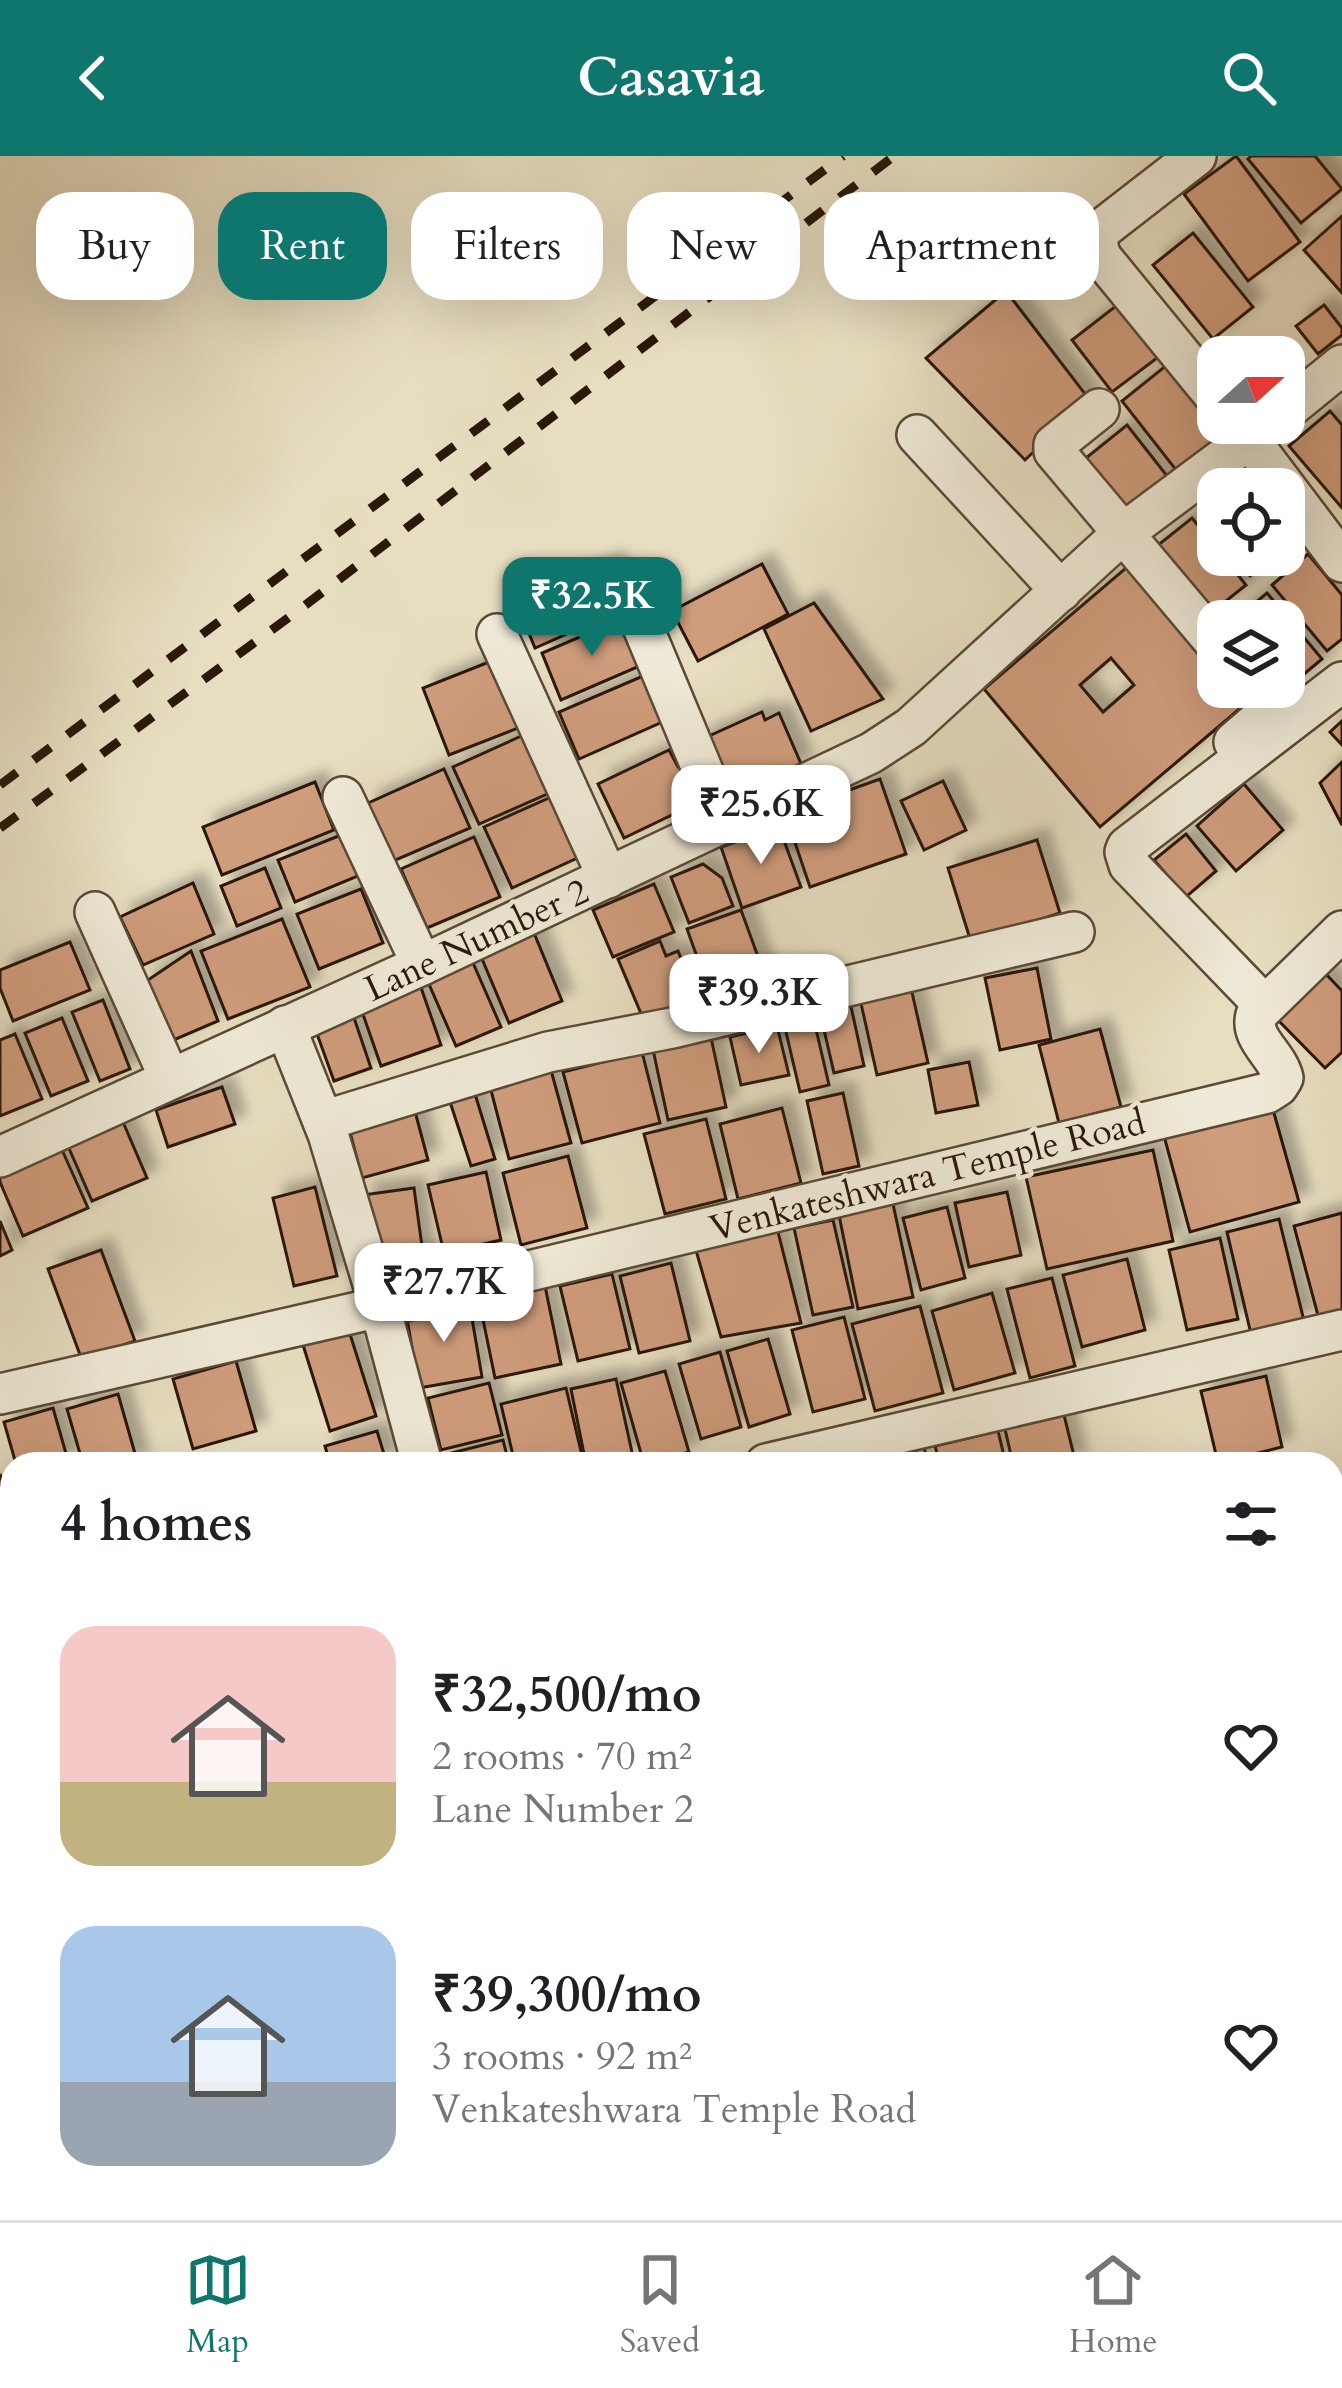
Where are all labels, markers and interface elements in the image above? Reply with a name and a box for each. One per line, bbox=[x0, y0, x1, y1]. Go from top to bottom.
text: Casavia bbox=[577, 42, 765, 115]
icon: back bbox=[60, 45, 126, 111]
icon: search bbox=[1216, 45, 1282, 111]
chip: Buy bbox=[36, 192, 194, 300]
chip: Rent bbox=[218, 192, 387, 300]
chip: Filters bbox=[411, 192, 603, 300]
chip: New bbox=[627, 192, 800, 300]
chip: Apartment bbox=[824, 192, 1099, 300]
north arrow bbox=[1197, 336, 1305, 444]
map controls bbox=[1197, 336, 1305, 708]
button: locate bbox=[1197, 468, 1305, 576]
pin: ₹32.5K bbox=[494, 557, 690, 659]
text: ₹32.5K bbox=[529, 569, 655, 622]
button: layers bbox=[1197, 600, 1305, 708]
pin: ₹25.6K bbox=[663, 765, 859, 867]
text: ₹25.6K bbox=[698, 777, 824, 830]
street label: Lane Number 2 bbox=[357, 867, 596, 1014]
pin: ₹39.3K bbox=[661, 954, 857, 1056]
text: ₹39.3K bbox=[696, 966, 822, 1019]
street label: Venkateshwara Temple Road bbox=[705, 1098, 1150, 1253]
pin: ₹27.7K bbox=[346, 1243, 542, 1345]
text: ₹27.7K bbox=[381, 1255, 507, 1308]
text: 4 homes bbox=[60, 1489, 252, 1559]
icon: filters bbox=[1218, 1491, 1284, 1557]
text: ₹32,500/mo bbox=[432, 1660, 701, 1730]
icon: home bbox=[156, 1674, 300, 1818]
icon: heart bbox=[1218, 1713, 1284, 1779]
text: 2 rooms · 70 m² bbox=[432, 1730, 692, 1783]
text: Lane Number 2 bbox=[432, 1783, 694, 1836]
text: ₹39,300/mo bbox=[432, 1960, 701, 2030]
icon: home bbox=[156, 1974, 300, 2118]
icon: heart bbox=[1218, 2013, 1284, 2079]
text: 3 rooms · 92 m² bbox=[432, 2030, 692, 2083]
text: Venkateshwara Temple Road bbox=[432, 2083, 916, 2136]
tab: Map bbox=[185, 2247, 251, 2364]
tab: Saved bbox=[620, 2247, 700, 2364]
tab: Home bbox=[1069, 2247, 1157, 2364]

